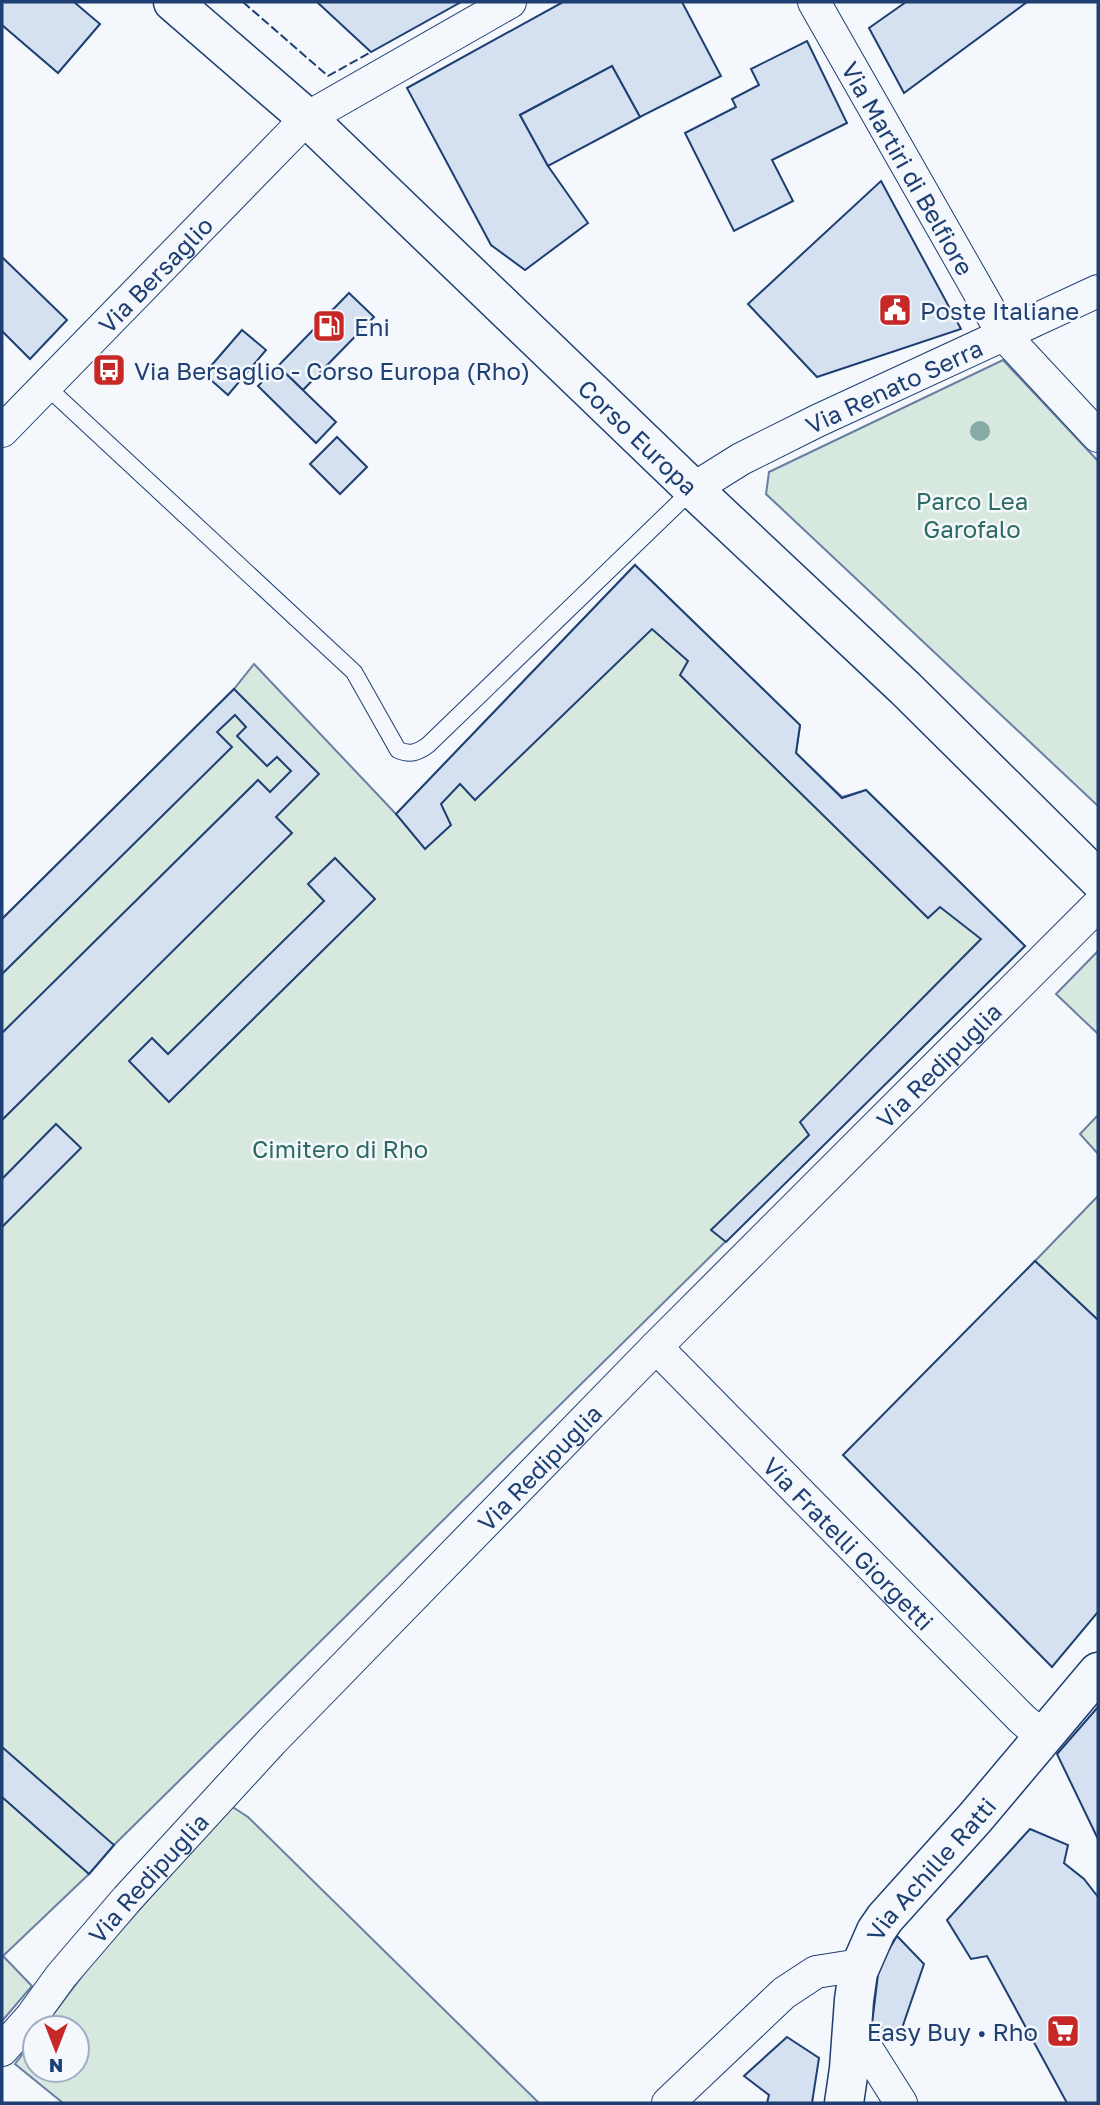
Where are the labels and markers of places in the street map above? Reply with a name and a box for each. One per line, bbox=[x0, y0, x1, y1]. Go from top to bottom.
public building icon: Poste Italiane bbox=[876, 291, 914, 329]
place label: Poste Italiane bbox=[920, 296, 1079, 325]
fuel station icon: Eni bbox=[310, 307, 348, 345]
place label: Eni bbox=[354, 312, 390, 341]
bus stop icon: Via Bersaglio - Corso Europa (Rho) bbox=[90, 351, 128, 389]
place label: Via Bersaglio - Corso Europa (Rho) bbox=[134, 356, 530, 385]
supermarket icon: Easy Buy • Rho bbox=[1044, 2012, 1082, 2050]
place label: Easy Buy • Rho bbox=[867, 2017, 1038, 2046]

